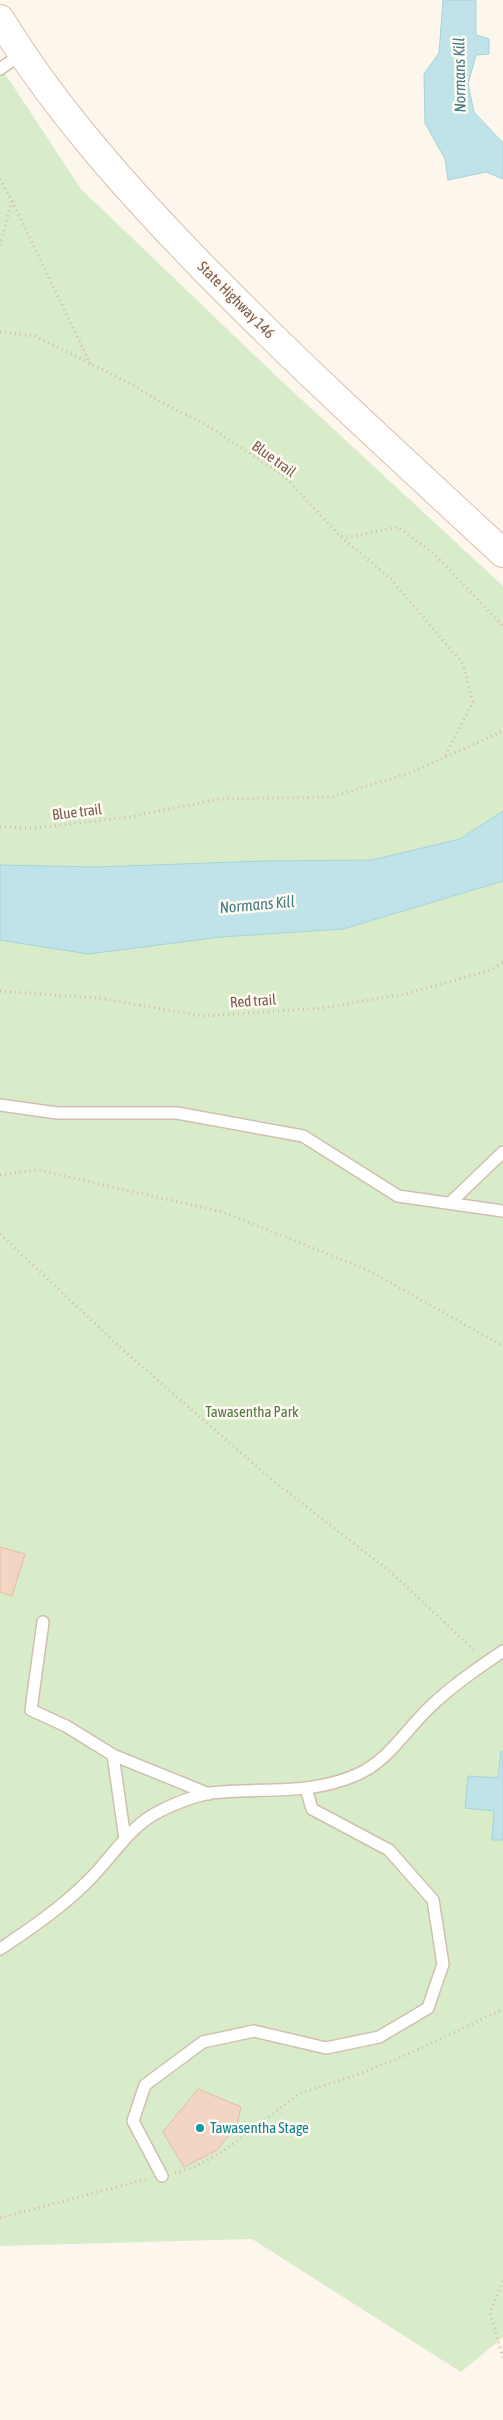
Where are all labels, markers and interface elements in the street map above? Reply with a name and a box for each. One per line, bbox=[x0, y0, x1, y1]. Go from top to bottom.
water label: Normans Kill bbox=[449, 37, 469, 113]
street label: State Highway 146 bbox=[194, 258, 278, 342]
street label: Blue trail bbox=[249, 437, 300, 480]
street label: Blue trail bbox=[51, 800, 103, 823]
water label: Normans Kill bbox=[219, 892, 295, 916]
street label: Red trail bbox=[229, 990, 277, 1011]
park label: Tawasentha Park bbox=[205, 1403, 299, 1420]
place label: Tawasentha Stage bbox=[210, 2119, 309, 2136]
marker: Tawasentha Stage bbox=[194, 2122, 206, 2134]

